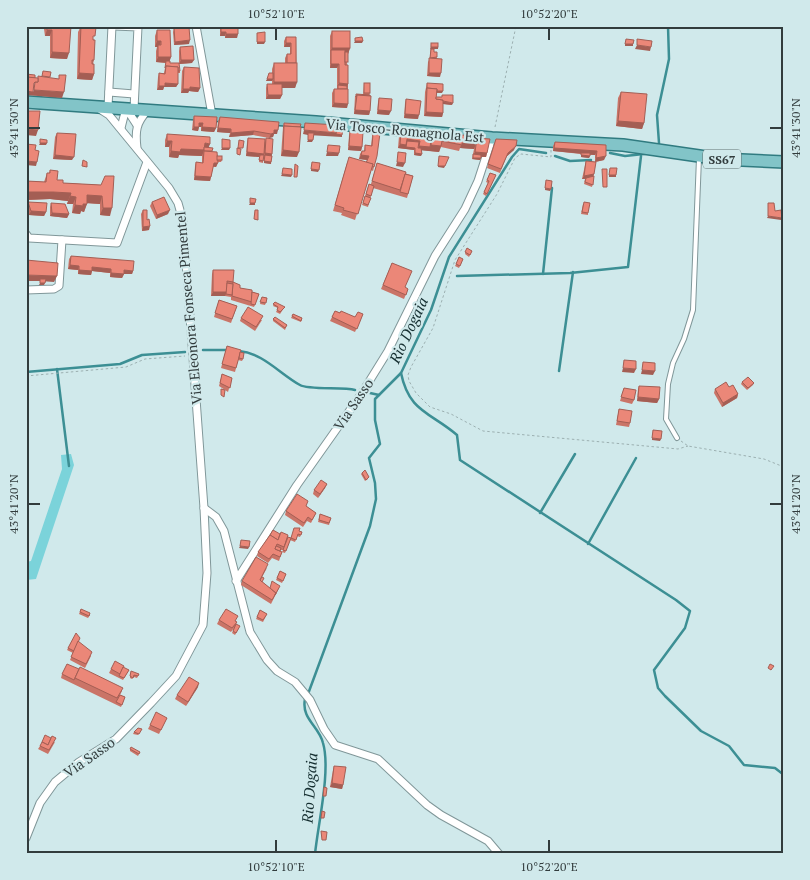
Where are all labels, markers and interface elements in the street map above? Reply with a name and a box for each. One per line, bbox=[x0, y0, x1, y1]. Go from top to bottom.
text: 10°52'10"E bbox=[247, 6, 305, 21]
text: 10°52'20"E bbox=[520, 6, 578, 21]
text: 43°41'30"N bbox=[6, 98, 21, 158]
text: 43°41'30"N bbox=[788, 98, 803, 158]
street label: Via Tosco-Romagnola Est bbox=[325, 114, 486, 146]
road number: SS67 bbox=[703, 150, 741, 168]
street label: Via Eleonora Fonseca Pimentel bbox=[170, 211, 206, 405]
water label: Rio Dogaia bbox=[384, 294, 432, 367]
street label: Via Sasso bbox=[329, 374, 377, 434]
text: 43°41'20"N bbox=[6, 474, 21, 534]
text: 43°41'20"N bbox=[788, 474, 803, 534]
street label: Via Sasso bbox=[60, 732, 119, 782]
water label: Rio Dogaia bbox=[296, 752, 321, 825]
text: 10°52'10"E bbox=[247, 859, 305, 874]
text: 10°52'20"E bbox=[520, 859, 578, 874]

